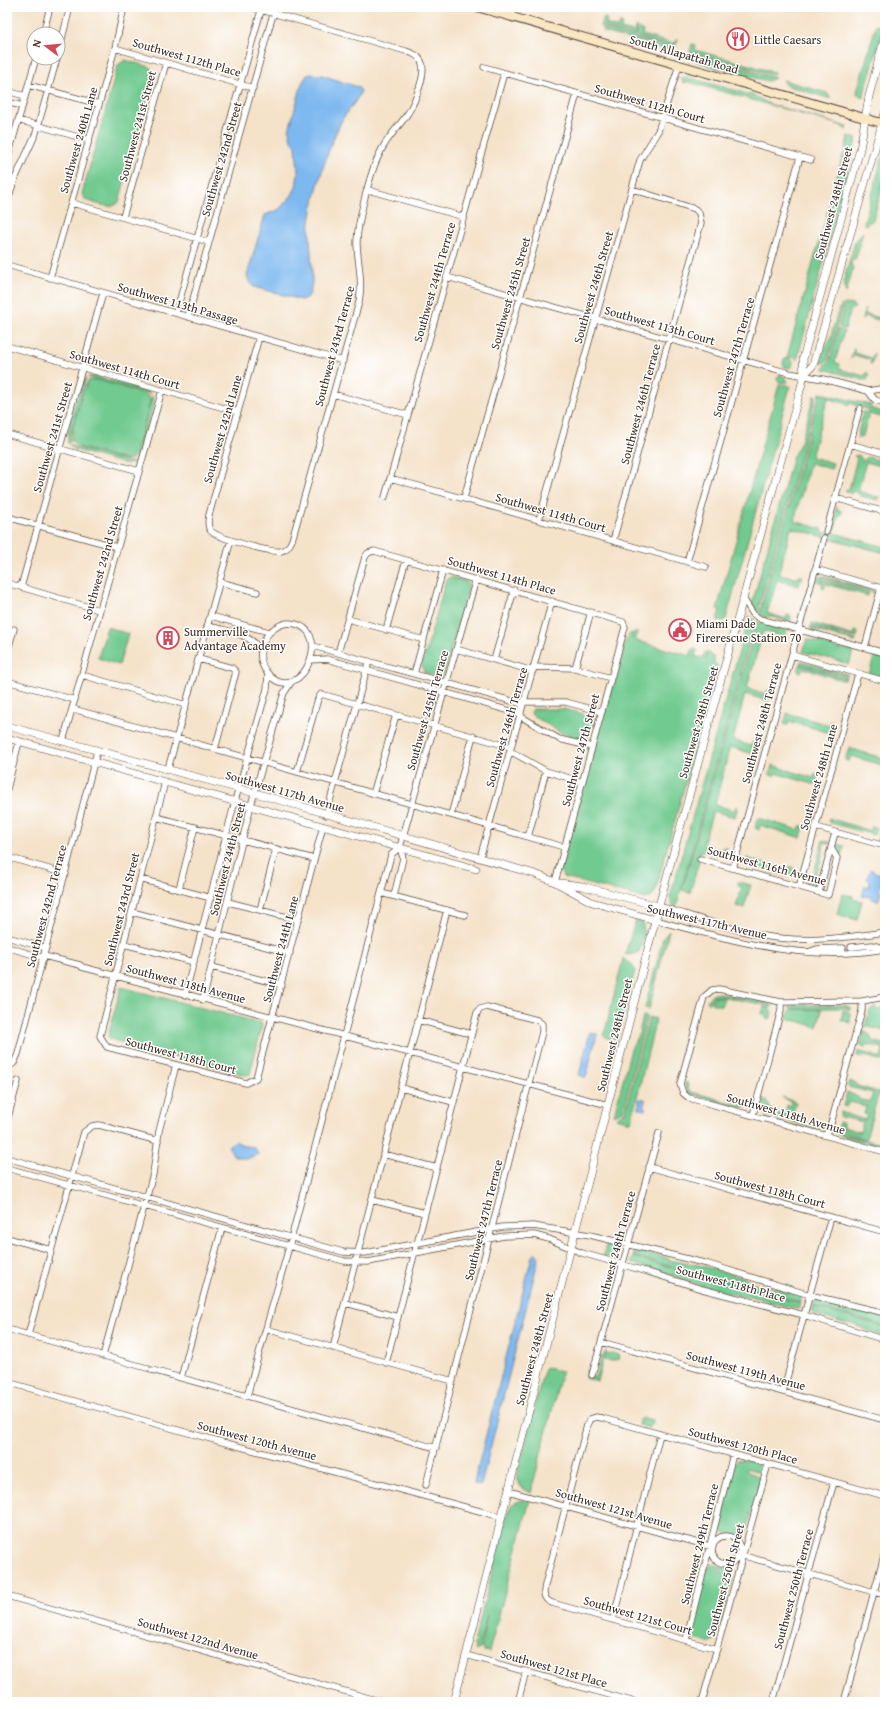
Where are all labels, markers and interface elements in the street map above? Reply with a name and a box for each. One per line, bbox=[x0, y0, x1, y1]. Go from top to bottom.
north arrow bbox=[26, 26, 66, 66]
restaurant icon: Little Caesars bbox=[725, 26, 751, 52]
street label: South Allapattah Road bbox=[628, 30, 741, 78]
place label: Little Caesars bbox=[754, 31, 822, 48]
street label: Southwest 112th Place bbox=[131, 33, 244, 81]
text: N bbox=[28, 37, 45, 49]
street label: Southwest 241st Street bbox=[114, 68, 160, 183]
street label: Southwest 112th Court bbox=[593, 79, 708, 127]
street label: Southwest 240th Lane bbox=[55, 85, 101, 195]
street label: Southwest 242nd Street bbox=[196, 99, 246, 218]
street label: Southwest 248th Street bbox=[810, 144, 856, 261]
street label: Southwest 244th Terrace bbox=[409, 220, 459, 344]
street label: Southwest 246th Street bbox=[569, 228, 617, 345]
street label: Southwest 245th Street bbox=[486, 234, 534, 351]
street label: Southwest 113th Passage bbox=[116, 278, 241, 328]
street label: Southwest 243rd Terrace bbox=[310, 283, 358, 408]
street label: Southwest 247th Terrace bbox=[708, 295, 758, 419]
street label: Southwest 113th Court bbox=[603, 301, 718, 349]
street label: Southwest 246th Terrace bbox=[616, 341, 664, 466]
street label: Southwest 114th Court bbox=[68, 345, 183, 393]
street label: Southwest 242nd Lane bbox=[198, 372, 246, 485]
street label: Southwest 241st Street bbox=[28, 379, 76, 494]
street label: Southwest 114th Court bbox=[494, 488, 609, 536]
street label: Southwest 242nd Street bbox=[77, 503, 127, 622]
street label: Southwest 114th Place bbox=[446, 551, 559, 599]
place label: Miami Dade Firerescue Station 70 bbox=[696, 615, 802, 646]
public building icon: Miami Dade Firerescue Station 70 bbox=[667, 617, 693, 643]
place label: Summerville Advantage Academy bbox=[184, 623, 286, 654]
building icon: Summerville Advantage Academy bbox=[155, 625, 181, 651]
street label: Southwest 245th Terrace bbox=[402, 648, 452, 772]
street label: Southwest 248th Terrace bbox=[737, 660, 785, 785]
street label: Southwest 248th Street bbox=[674, 663, 722, 780]
street label: Southwest 246th Terrace bbox=[481, 665, 531, 789]
street label: Southwest 247th Street bbox=[557, 691, 603, 808]
street label: Southwest 248th Lane bbox=[795, 722, 841, 832]
street label: Southwest 117th Avenue bbox=[224, 766, 347, 816]
street label: Southwest 244th Street bbox=[205, 800, 250, 917]
street label: Southwest 116th Avenue bbox=[705, 841, 829, 889]
street label: Southwest 242nd Terrace bbox=[21, 842, 71, 969]
street label: Southwest 243rd Street bbox=[99, 850, 144, 968]
street label: Southwest 244th Lane bbox=[258, 893, 303, 1004]
street label: Southwest 117th Avenue bbox=[645, 899, 769, 943]
street label: Southwest 118th Avenue bbox=[124, 959, 248, 1007]
street label: Southwest 248th Street bbox=[592, 976, 637, 1093]
street label: Southwest 118th Court bbox=[124, 1032, 239, 1078]
street label: Southwest 118th Avenue bbox=[725, 1088, 848, 1138]
street label: Southwest 247th Terrace bbox=[460, 1157, 506, 1282]
street label: Southwest 118th Court bbox=[713, 1166, 828, 1212]
street label: Southwest 248th Terrace bbox=[591, 1188, 639, 1313]
street label: Southwest 118th Place bbox=[675, 1260, 788, 1306]
street label: Southwest 248th Street bbox=[511, 1290, 557, 1407]
street label: Southwest 119th Avenue bbox=[684, 1346, 808, 1394]
street label: Southwest 120th Avenue bbox=[195, 1416, 319, 1464]
street label: Southwest 120th Place bbox=[687, 1422, 800, 1468]
street label: Southwest 249th Terrace bbox=[676, 1481, 722, 1606]
street label: Southwest 121st Avenue bbox=[554, 1483, 675, 1533]
street label: Southwest 250th Street bbox=[702, 1521, 748, 1638]
street label: Southwest 250th Terrace bbox=[769, 1526, 817, 1651]
street label: Southwest 121st Court bbox=[582, 1591, 695, 1639]
street label: Southwest 122nd Avenue bbox=[136, 1613, 261, 1663]
street label: Southwest 121st Place bbox=[499, 1645, 610, 1691]

